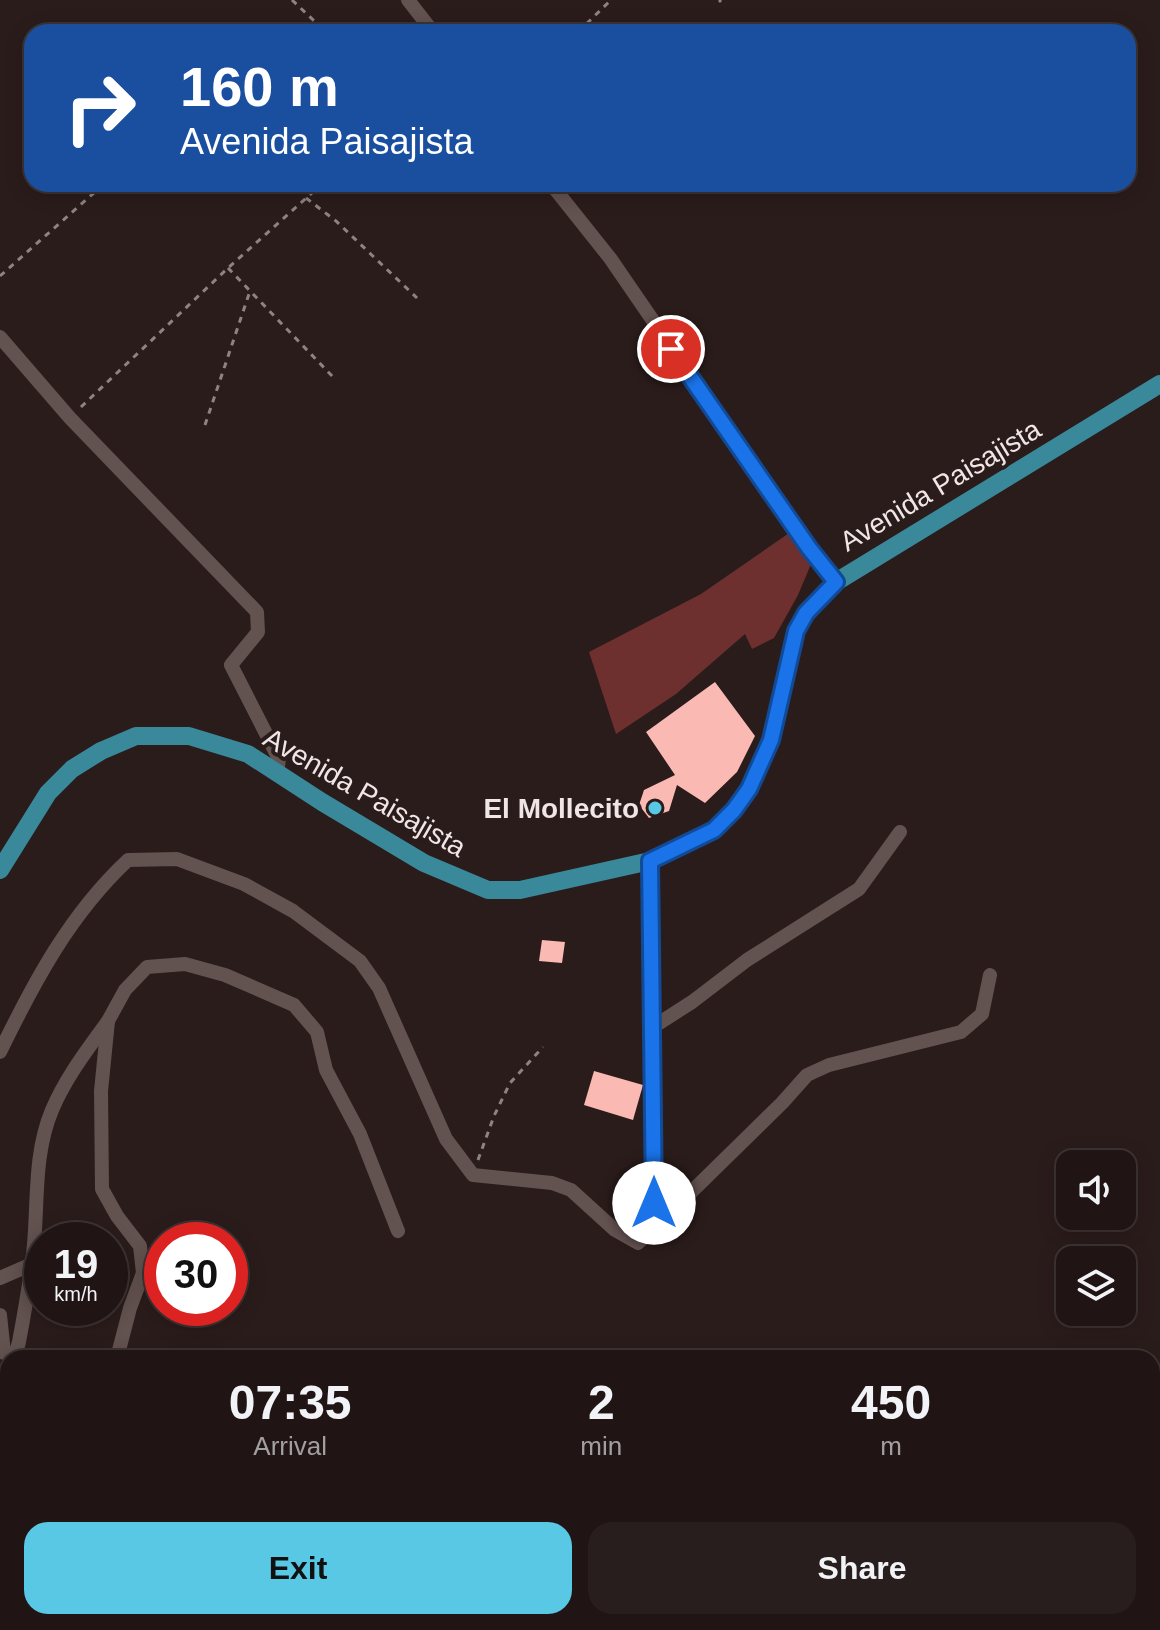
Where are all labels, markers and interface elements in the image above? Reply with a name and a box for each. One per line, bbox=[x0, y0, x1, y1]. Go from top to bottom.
text: 160 m bbox=[180, 55, 339, 118]
icon: right bbox=[48, 56, 152, 160]
text: Avenida Paisajista bbox=[180, 121, 474, 162]
pin bbox=[637, 315, 705, 383]
icon: arrive bbox=[649, 327, 693, 371]
street label: Avenida Paisajista bbox=[834, 413, 1046, 558]
street label: Avenida Paisajista bbox=[258, 722, 472, 863]
place label: El Mollecito bbox=[483, 793, 639, 824]
marker: El Mollecito bbox=[646, 799, 664, 817]
map controls bbox=[1056, 1150, 1136, 1326]
button: sound bbox=[1056, 1150, 1136, 1230]
position arrow bbox=[612, 1161, 696, 1245]
speed limit sign: 30 bbox=[144, 1222, 248, 1326]
text: 19 bbox=[54, 1242, 98, 1286]
button: layers bbox=[1056, 1246, 1136, 1326]
text: km/h bbox=[54, 1283, 98, 1305]
text: 07:35 bbox=[229, 1376, 352, 1429]
text: 2 bbox=[588, 1376, 615, 1429]
text: 450 bbox=[851, 1376, 931, 1429]
text: Arrival bbox=[253, 1431, 327, 1461]
text: min bbox=[580, 1431, 622, 1461]
text: m bbox=[880, 1431, 902, 1461]
button: Exit bbox=[24, 1522, 572, 1614]
button: Share bbox=[588, 1522, 1136, 1614]

